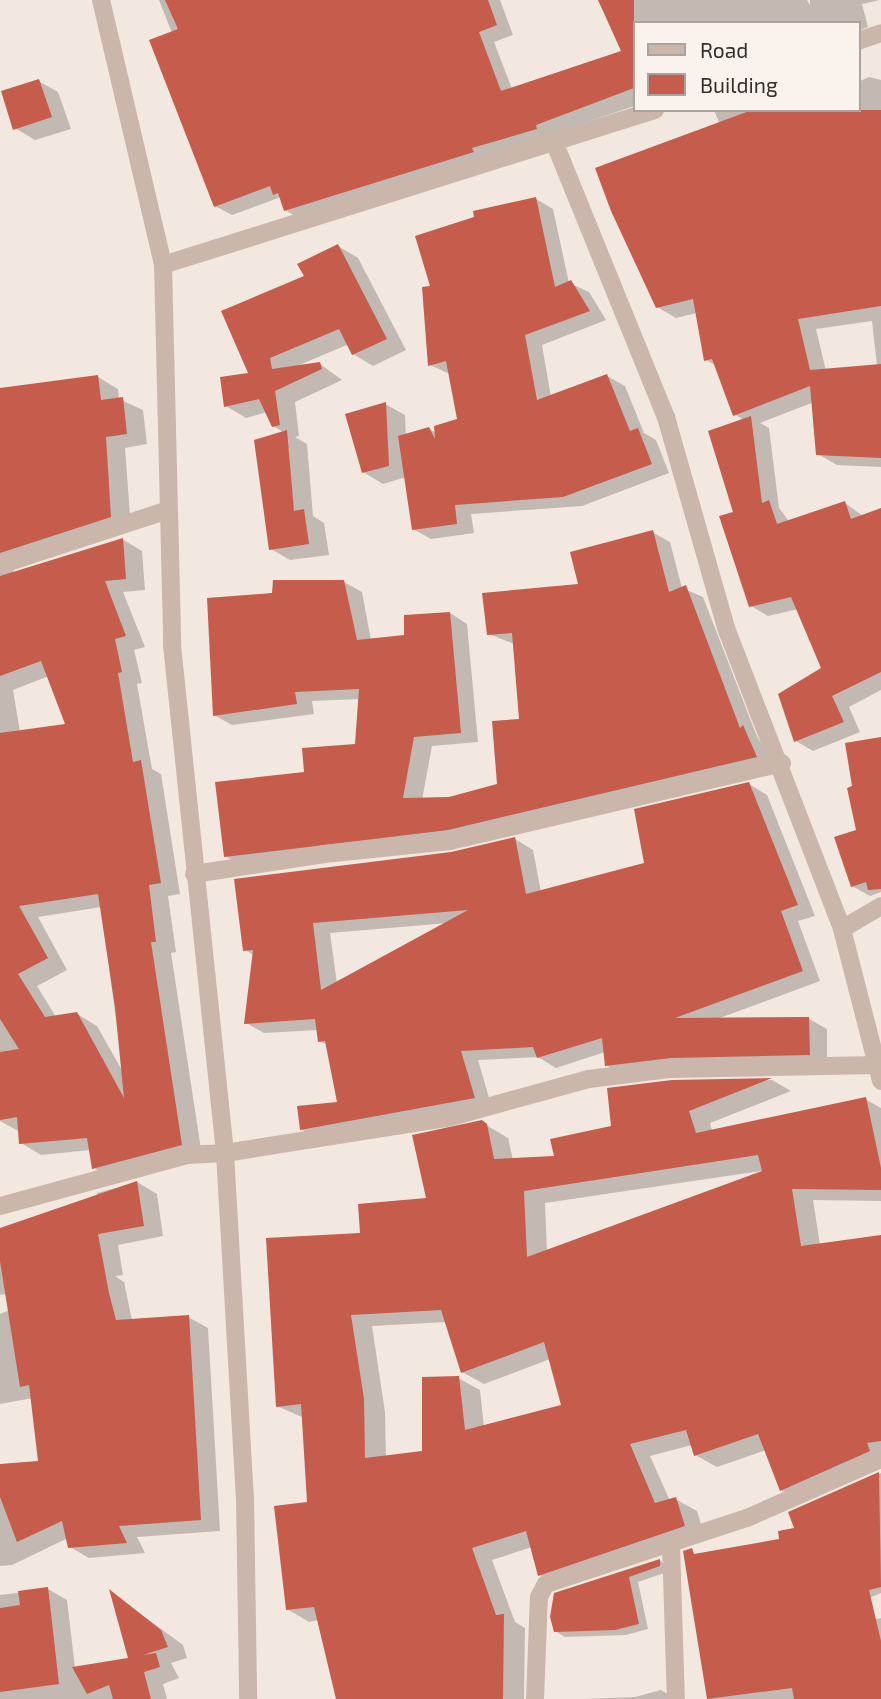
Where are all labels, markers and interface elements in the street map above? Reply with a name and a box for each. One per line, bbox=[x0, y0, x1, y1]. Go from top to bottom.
legend bbox=[632, 21, 860, 112]
text: Road bbox=[700, 37, 748, 62]
text: Building bbox=[700, 72, 778, 97]

